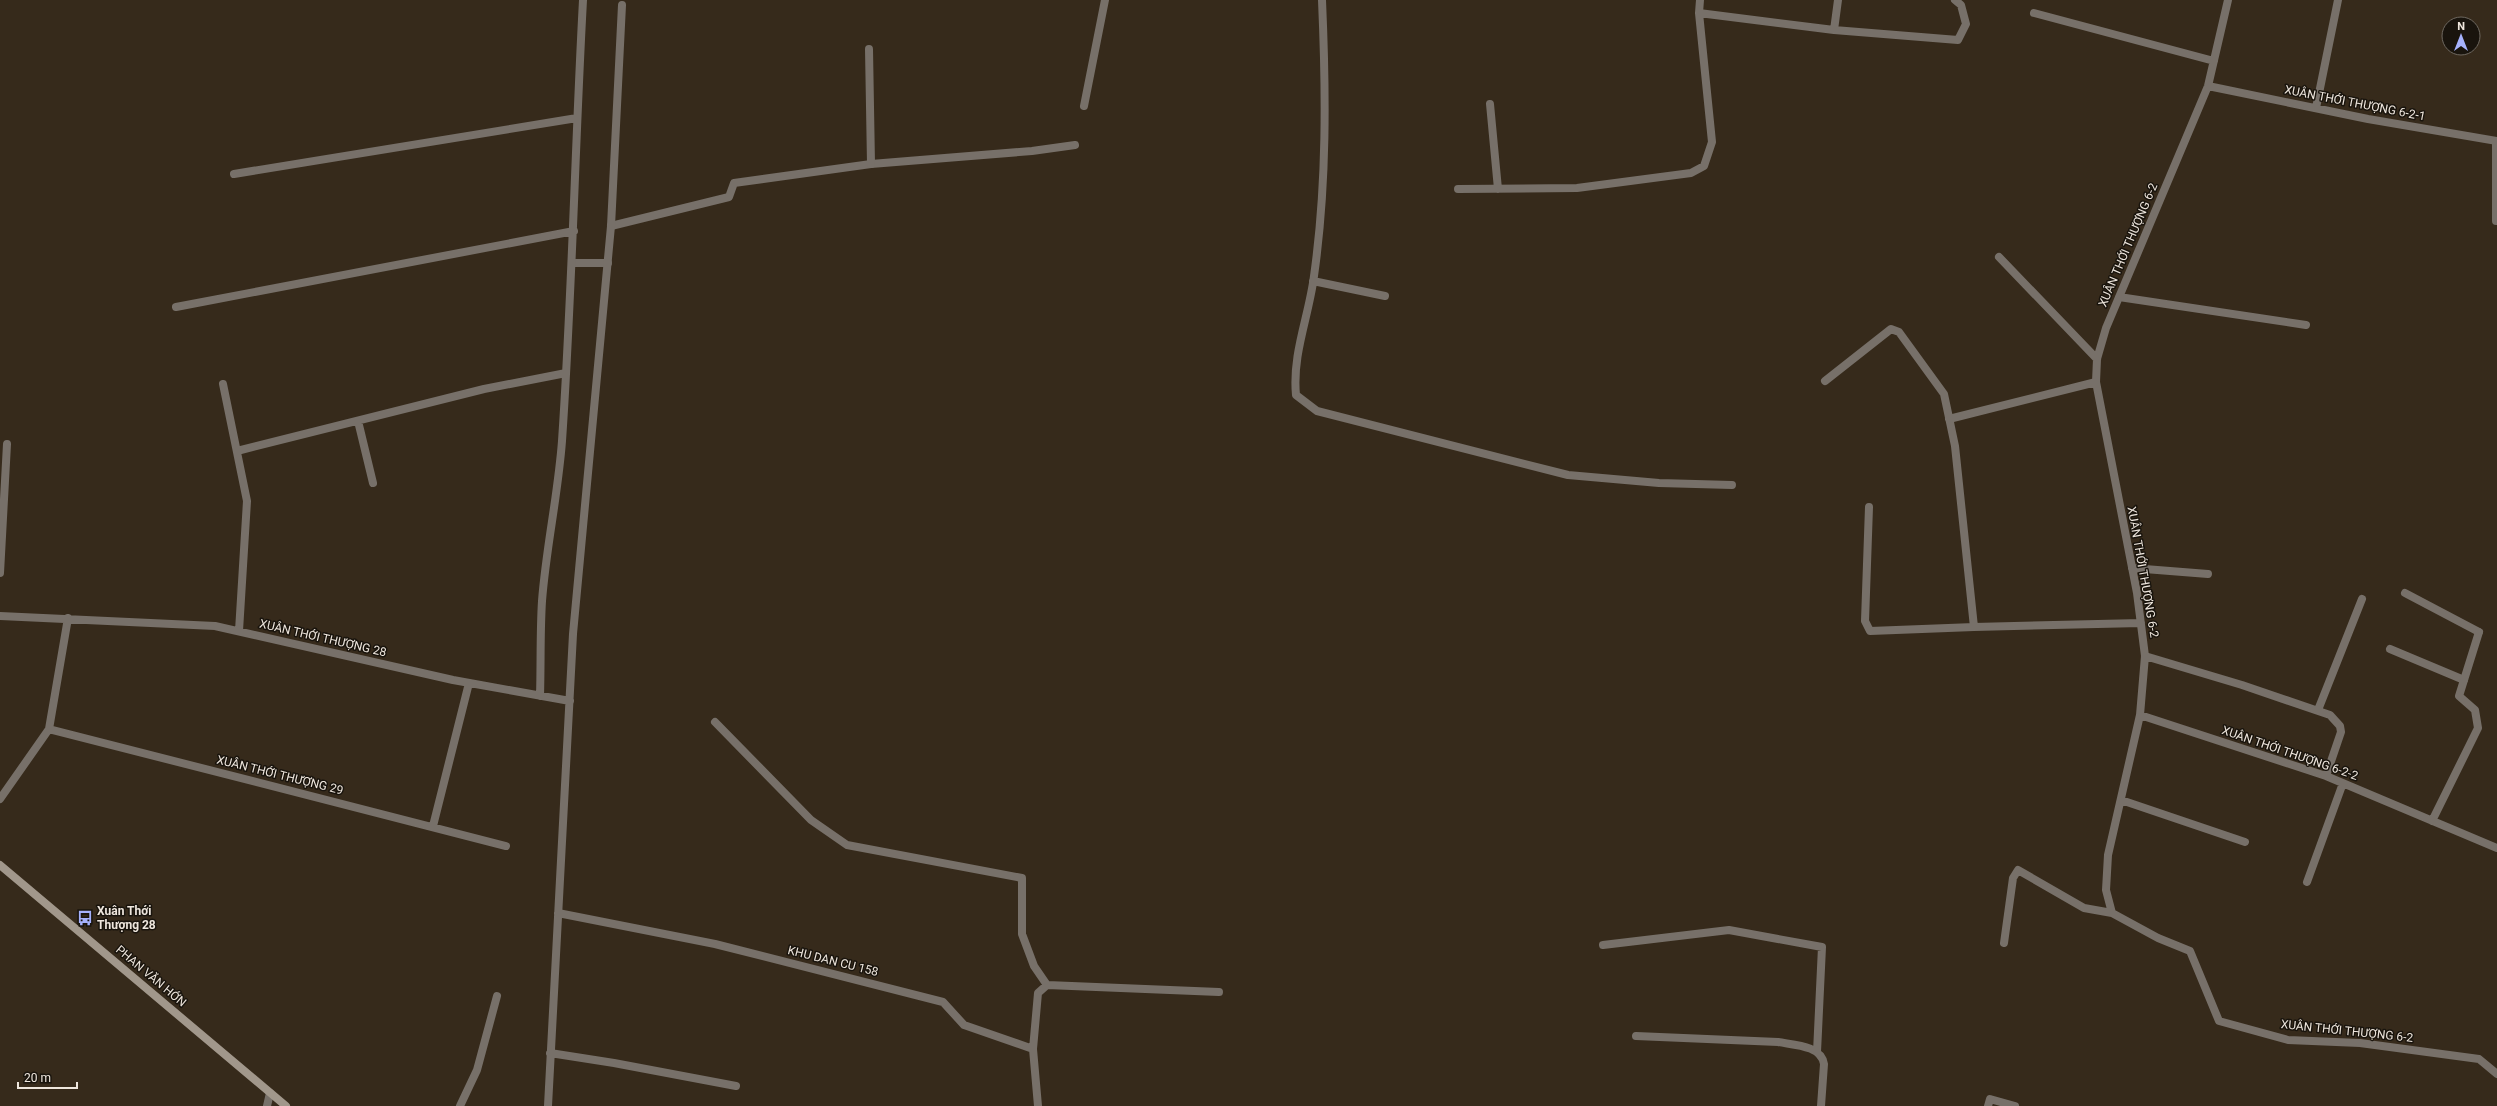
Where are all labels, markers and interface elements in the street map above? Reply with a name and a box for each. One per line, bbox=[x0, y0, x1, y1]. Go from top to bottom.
north arrow bbox=[2441, 16, 2481, 56]
text: N bbox=[2457, 20, 2465, 33]
street label: XUÂN THỚI THƯỢNG 6-2-1 bbox=[2283, 81, 2427, 124]
street label: XUÂN THỚI THƯỢNG 6-2 bbox=[2095, 180, 2161, 309]
street label: XUÂN THỚI THƯỢNG 6-2 bbox=[2125, 505, 2162, 639]
street label: XUÂN THỚI THƯỢNG 28 bbox=[258, 616, 388, 659]
street label: XUÂN THỚI THƯỢNG 6-2-2 bbox=[2220, 722, 2361, 783]
street label: XUÂN THỚI THƯỢNG 29 bbox=[215, 752, 345, 797]
place label: Xuân Thới Thượng 28 bbox=[97, 904, 156, 932]
bus stop icon: Xuân Thới Thượng 28 bbox=[76, 909, 94, 927]
street label: PHAN VĂN HỚN bbox=[113, 942, 190, 1009]
street label: KHU DAN CU 158 bbox=[786, 943, 880, 979]
street label: XUÂN THỚI THƯỢNG 6-2 bbox=[2280, 1016, 2414, 1045]
scale bar bbox=[18, 1064, 77, 1090]
text: 20 m bbox=[24, 1071, 51, 1085]

